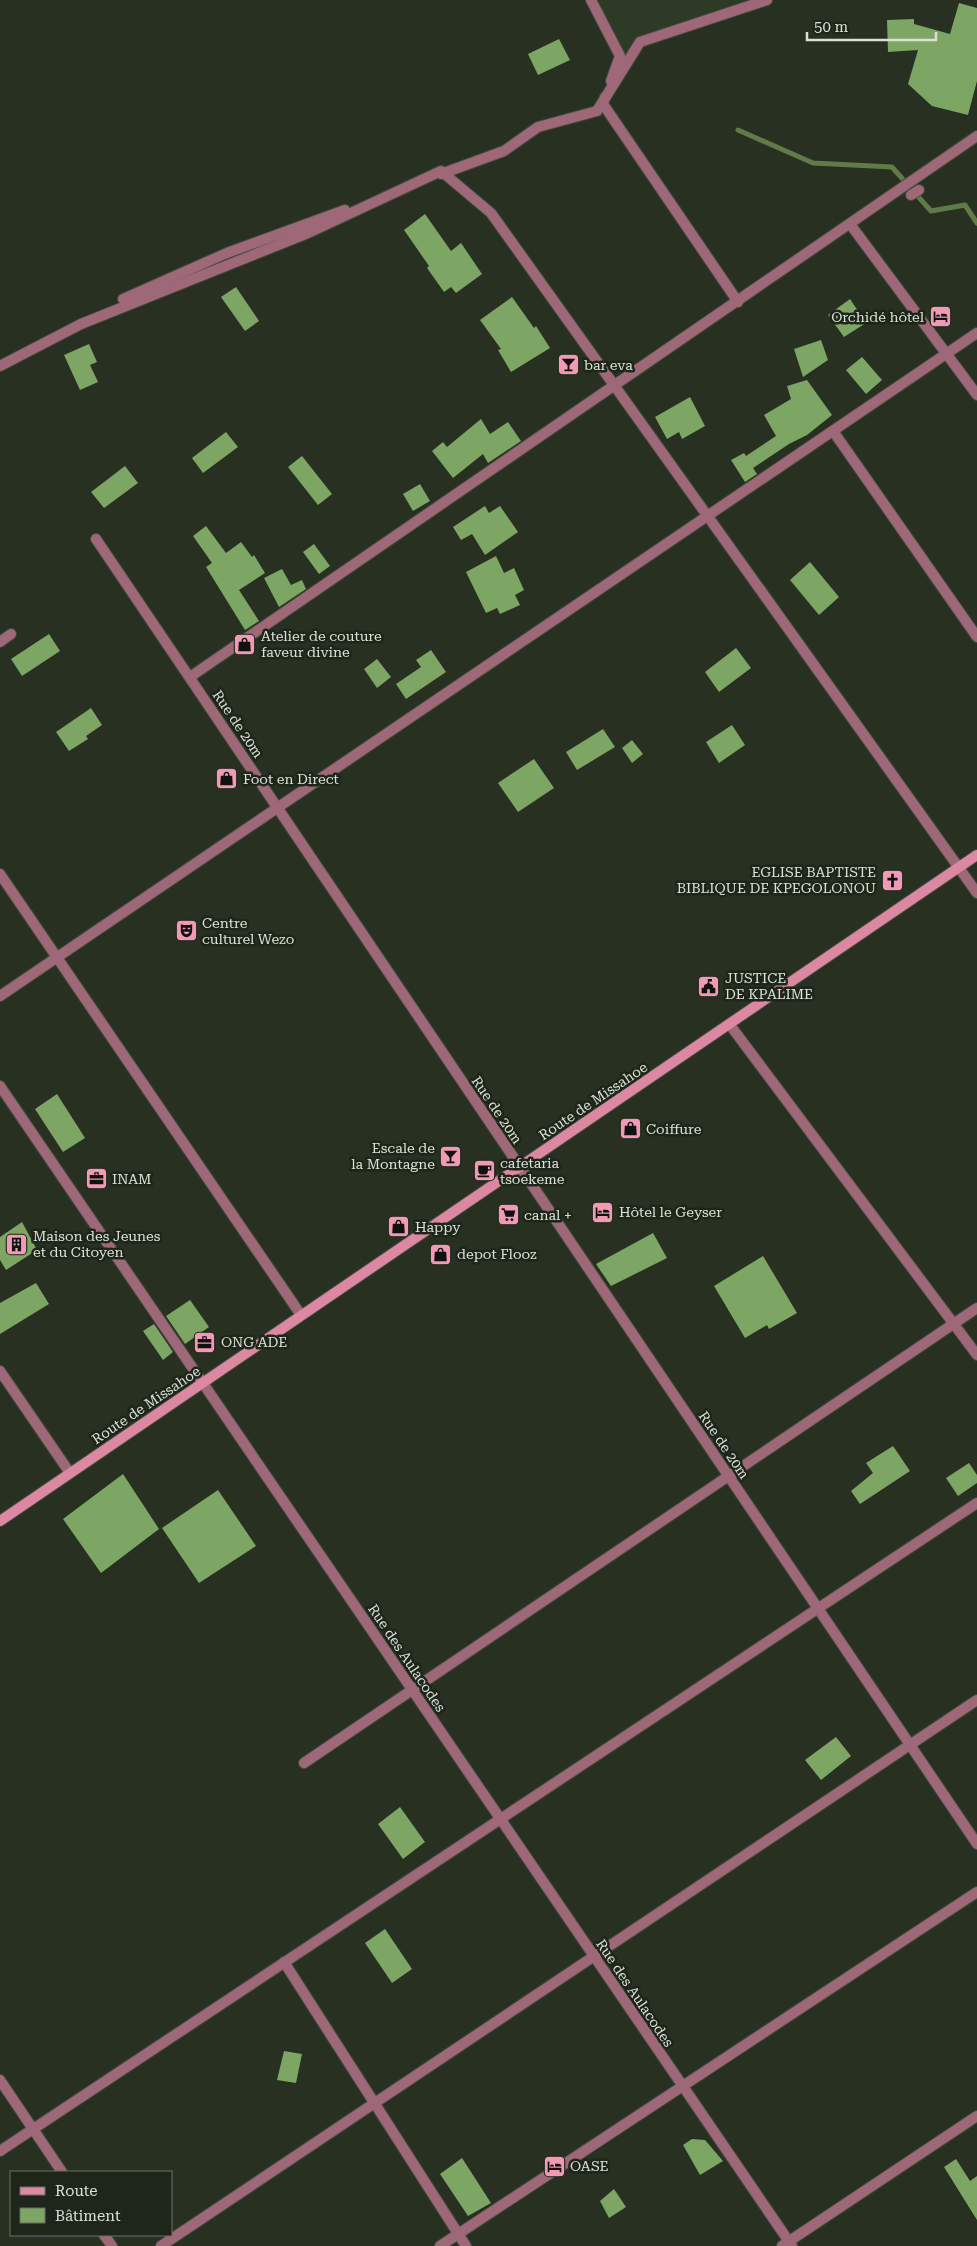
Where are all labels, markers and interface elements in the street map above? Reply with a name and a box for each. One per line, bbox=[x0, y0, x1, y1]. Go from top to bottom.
scale bar bbox=[807, 10, 936, 42]
text: 50 m bbox=[814, 18, 849, 36]
hotel icon: Orchidé hôtel bbox=[928, 305, 952, 329]
place label: Orchidé hôtel bbox=[831, 309, 925, 325]
bar icon: bar eva bbox=[556, 353, 580, 377]
place label: bar eva bbox=[584, 357, 633, 373]
place label: Atelier de couture faveur divine bbox=[261, 628, 382, 660]
shop icon: Atelier de couture faveur divine bbox=[233, 632, 257, 656]
street label: Rue de 20m bbox=[210, 687, 267, 761]
shop icon: Foot en Direct bbox=[215, 767, 239, 791]
place label: Foot en Direct bbox=[243, 771, 339, 787]
place label: EGLISE BAPTISTE BIBLIQUE DE KPEGOLONOU bbox=[677, 864, 876, 896]
church icon: EGLISE BAPTISTE BIBLIQUE DE KPEGOLONOU bbox=[880, 868, 904, 892]
place label: Centre culturel Wezo bbox=[202, 915, 294, 947]
theatre icon: Centre culturel Wezo bbox=[174, 919, 198, 943]
place label: JUSTICE DE KPALIME bbox=[725, 970, 813, 1002]
public building icon: JUSTICE DE KPALIME bbox=[697, 974, 721, 998]
street label: Route de Missahoe bbox=[536, 1059, 651, 1143]
street label: Rue de 20m bbox=[469, 1073, 526, 1147]
shop icon: Coiffure bbox=[618, 1117, 642, 1141]
place label: Coiffure bbox=[646, 1121, 702, 1137]
place label: Escale de la Montagne bbox=[351, 1140, 435, 1172]
bar icon: Escale de la Montagne bbox=[439, 1144, 463, 1168]
place label: cafetaria tsoekeme bbox=[500, 1155, 565, 1187]
cafe icon: cafetaria tsoekeme bbox=[472, 1159, 496, 1183]
office icon: INAM bbox=[84, 1167, 108, 1191]
place label: INAM bbox=[112, 1171, 151, 1187]
hotel icon: Hôtel le Geyser bbox=[591, 1200, 615, 1224]
supermarket icon: canal + bbox=[496, 1203, 520, 1227]
place label: Hôtel le Geyser bbox=[619, 1204, 722, 1220]
place label: canal + bbox=[524, 1207, 572, 1223]
shop icon: Happy bbox=[387, 1215, 411, 1239]
place label: Happy bbox=[415, 1219, 461, 1235]
place label: Maison des Jeunes et du Citoyen bbox=[33, 1228, 161, 1260]
building icon: Maison des Jeunes et du Citoyen bbox=[5, 1232, 29, 1256]
shop icon: depot Flooz bbox=[429, 1242, 453, 1266]
place label: depot Flooz bbox=[457, 1246, 537, 1262]
office icon: ONG ADE bbox=[193, 1330, 217, 1354]
place label: ONG ADE bbox=[221, 1334, 287, 1350]
street label: Route de Missahoe bbox=[89, 1363, 204, 1447]
street label: Rue de 20m bbox=[696, 1408, 753, 1482]
street label: Rue des Aulacodes bbox=[365, 1601, 449, 1715]
street label: Rue des Aulacodes bbox=[593, 1936, 677, 2050]
hotel icon: OASE bbox=[542, 2154, 566, 2178]
place label: OASE bbox=[570, 2158, 609, 2174]
legend bbox=[10, 2171, 172, 2236]
text: Route bbox=[55, 2182, 97, 2200]
text: Bâtiment bbox=[55, 2207, 121, 2225]

